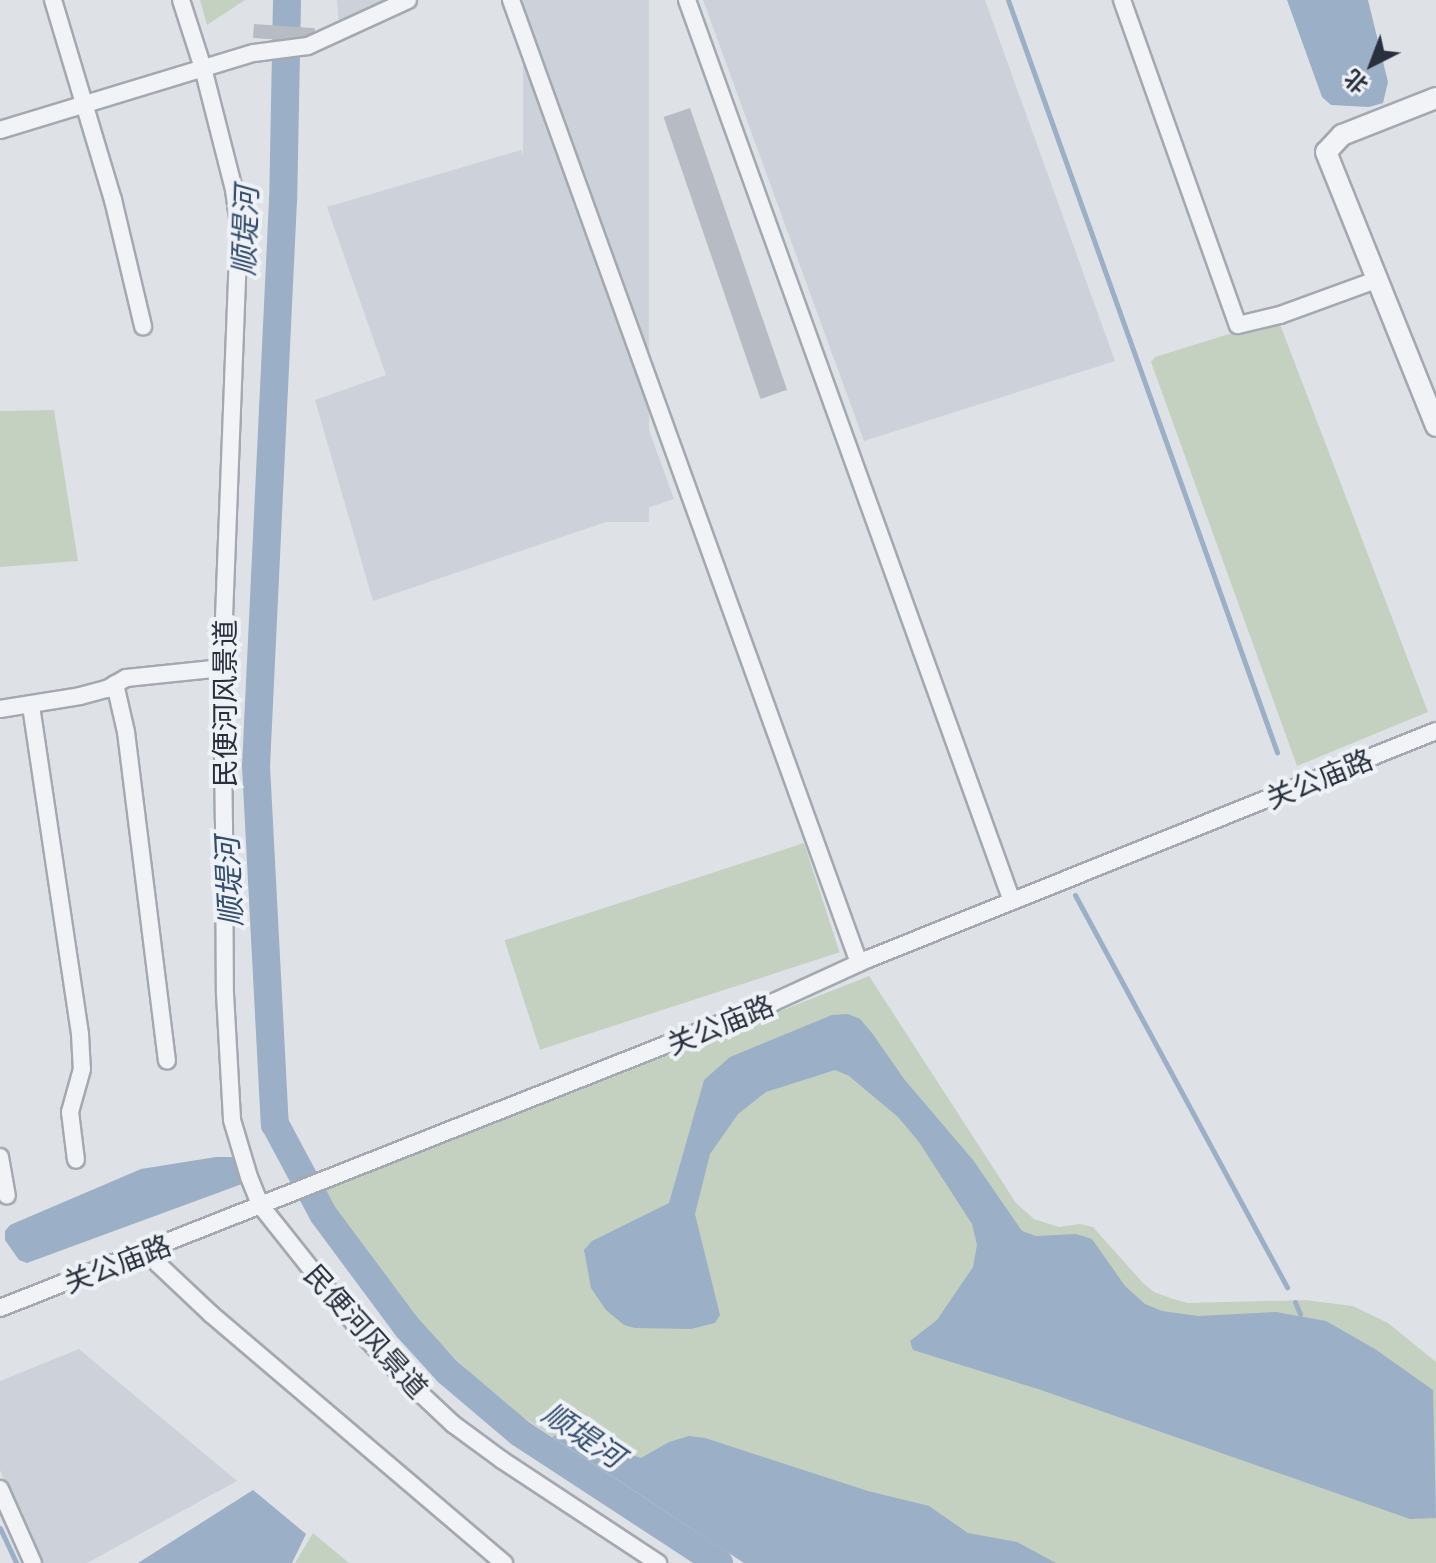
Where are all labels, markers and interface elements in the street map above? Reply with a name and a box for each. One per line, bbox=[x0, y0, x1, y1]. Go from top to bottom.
north arrow bbox=[1332, 24, 1412, 104]
text: 北 bbox=[1338, 65, 1373, 100]
water label: 顺堤河 bbox=[224, 185, 264, 277]
street label: 民便河风景道 bbox=[207, 619, 241, 787]
street label: 关公庙路 bbox=[1261, 741, 1377, 815]
water label: 顺堤河 bbox=[208, 836, 248, 928]
street label: 关公庙路 bbox=[662, 987, 778, 1061]
street label: 关公庙路 bbox=[59, 1227, 175, 1299]
street label: 民便河风景道 bbox=[298, 1257, 436, 1405]
water label: 顺堤河 bbox=[537, 1394, 631, 1474]

